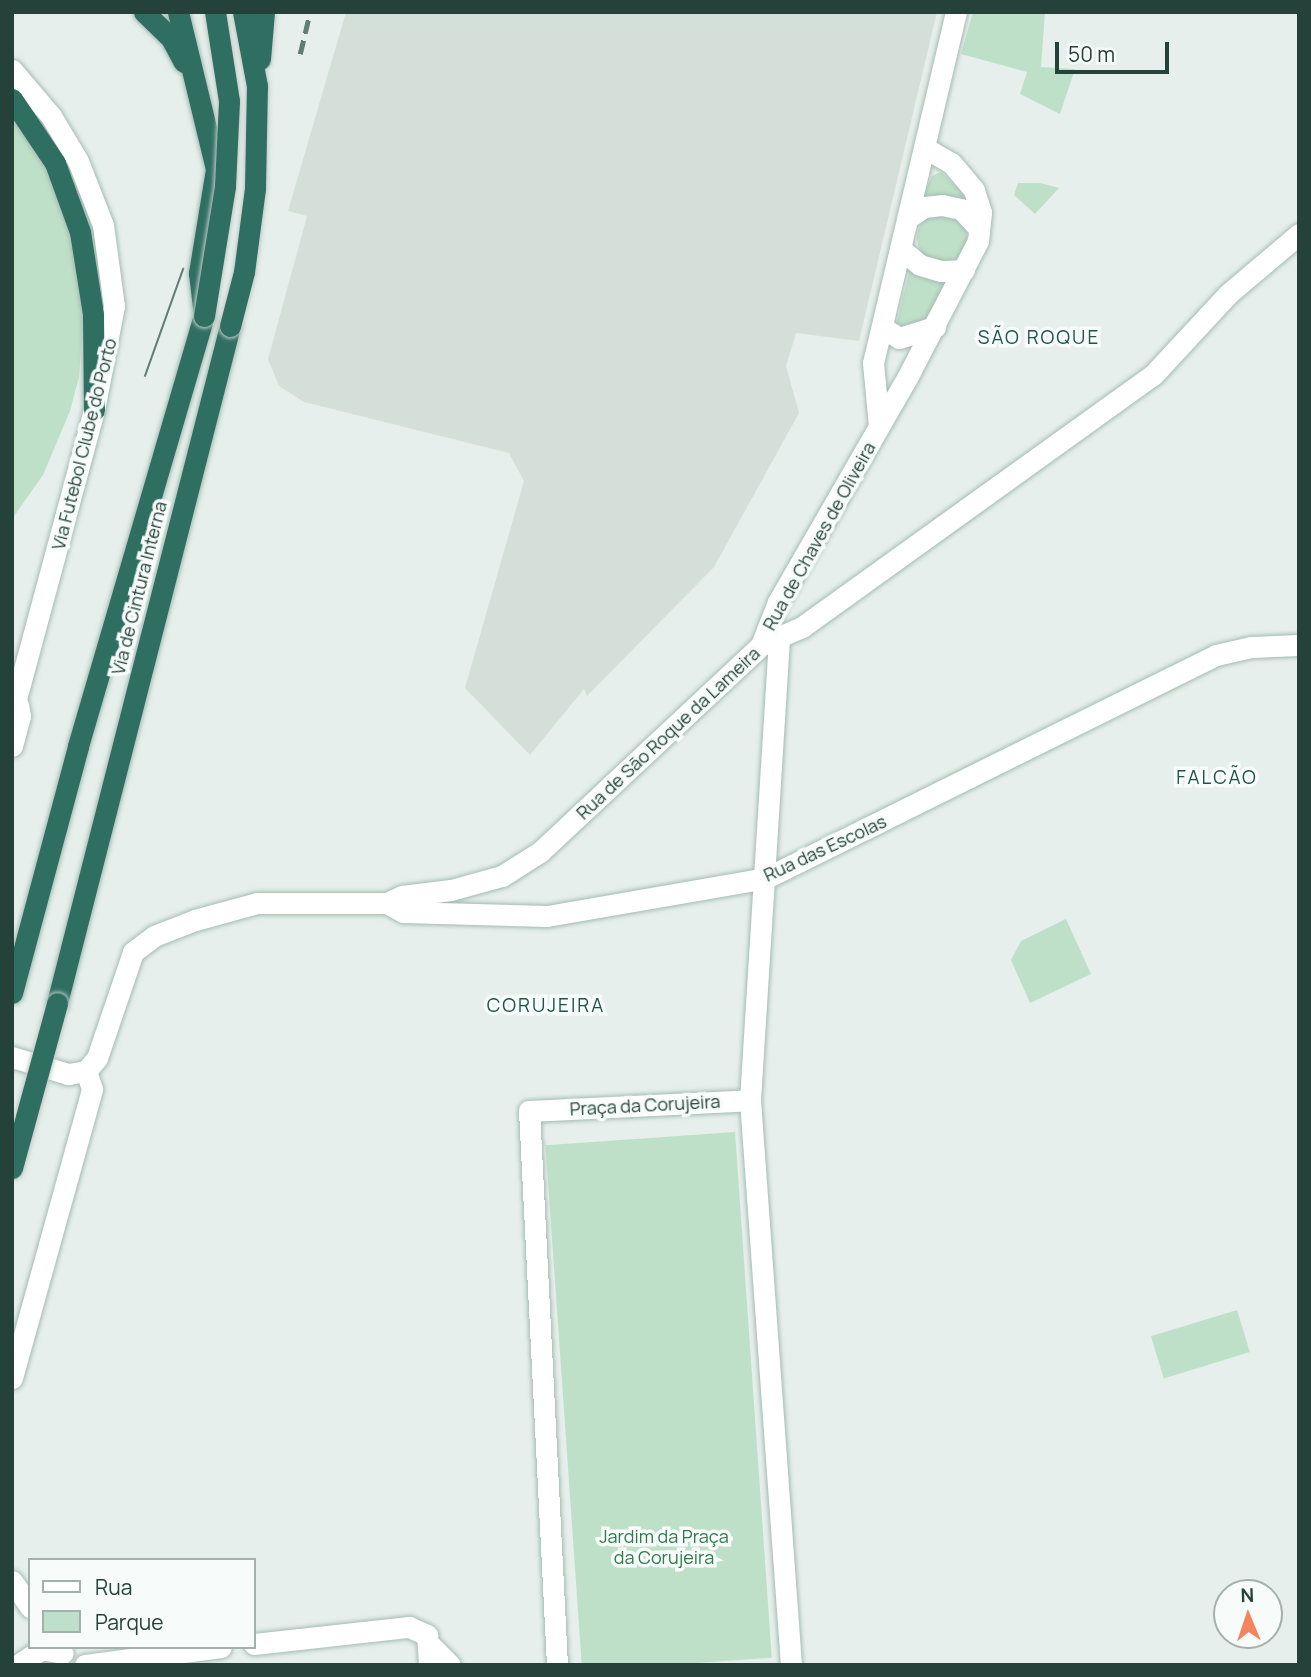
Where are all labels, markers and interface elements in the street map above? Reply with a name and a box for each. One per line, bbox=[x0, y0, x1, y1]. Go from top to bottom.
scale bar bbox=[1059, 28, 1173, 72]
text: 50 m bbox=[1068, 40, 1115, 68]
district label: SÃO ROQUE bbox=[979, 327, 1099, 349]
street label: Via Futebol Clube do Porto bbox=[47, 336, 121, 552]
street label: Rua de Chaves de Oliveira bbox=[758, 438, 880, 634]
street label: Via de Cintura Interna bbox=[107, 499, 171, 677]
street label: Rua de São Roque da Lameira bbox=[572, 642, 764, 824]
district label: FALCÃO bbox=[1177, 767, 1257, 789]
street label: Rua das Escolas bbox=[760, 810, 890, 886]
district label: CORUJEIRA bbox=[488, 995, 604, 1017]
street label: Praça da Corujeira bbox=[569, 1090, 721, 1120]
park label: Jardim da Praça da Corujeira bbox=[599, 1526, 729, 1568]
legend bbox=[28, 1558, 256, 1649]
text: Rua bbox=[95, 1573, 132, 1601]
north arrow bbox=[1213, 1579, 1283, 1649]
text: N bbox=[1240, 1582, 1255, 1608]
text: Parque bbox=[95, 1608, 164, 1636]

